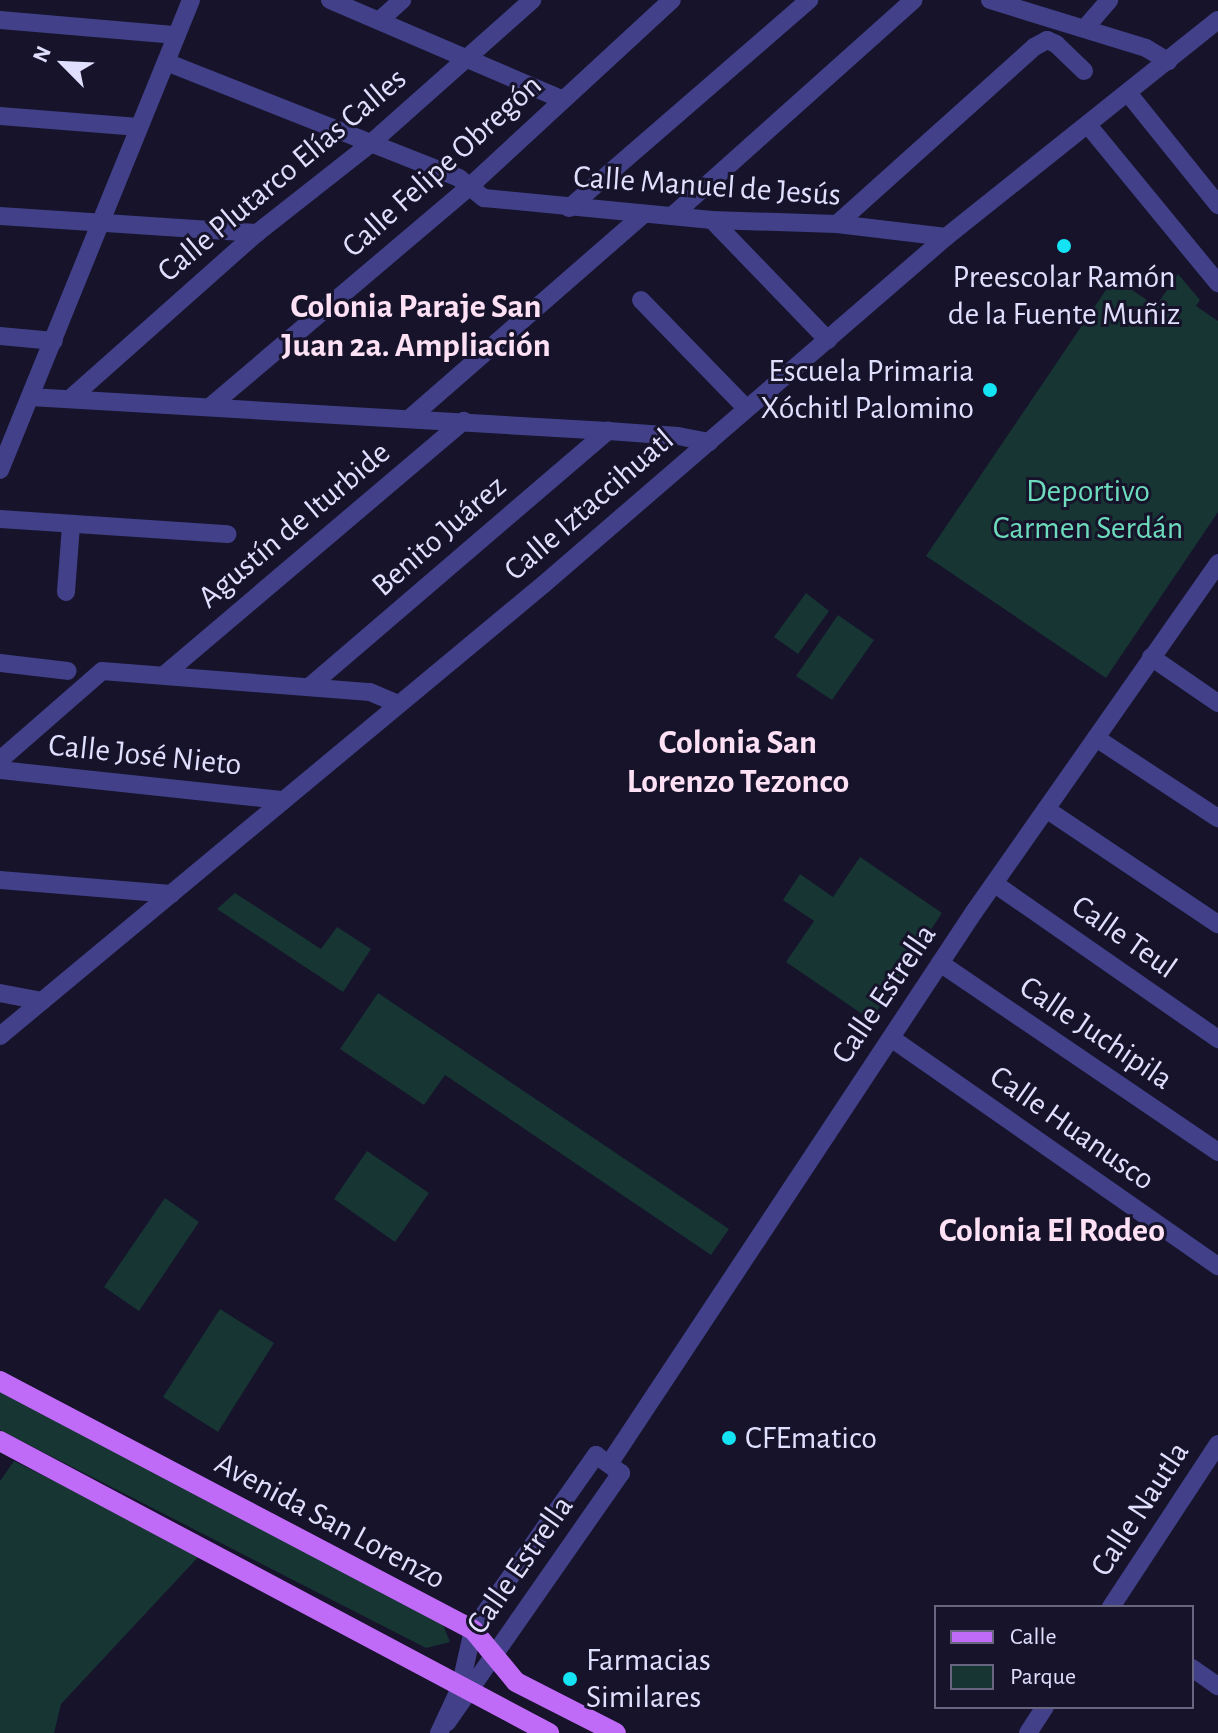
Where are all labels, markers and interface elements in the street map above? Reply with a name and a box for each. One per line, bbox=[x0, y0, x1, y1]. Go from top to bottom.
north arrow bbox=[24, 24, 104, 104]
text: N bbox=[29, 43, 55, 66]
street label: Calle Plutarco Elías Calles bbox=[150, 60, 414, 290]
street label: Calle Felipe Obregón bbox=[334, 66, 550, 266]
street label: Calle Manuel de Jesús bbox=[572, 157, 842, 215]
marker: Preescolar Ramón de la Fuente Muñiz bbox=[1055, 237, 1073, 255]
place label: Preescolar Ramón de la Fuente Muñiz bbox=[948, 259, 1180, 334]
district label: Colonia Paraje San Juan 2a. Ampliación bbox=[281, 287, 551, 366]
place label: Escuela Primaria Xóchitl Palomino bbox=[760, 353, 974, 428]
marker: Escuela Primaria Xóchitl Palomino bbox=[981, 381, 999, 399]
street label: Calle Iztaccihuatl bbox=[496, 421, 682, 589]
street label: Agustín de Iturbide bbox=[190, 433, 398, 617]
street label: Benito Juárez bbox=[364, 467, 514, 605]
park label: Deportivo Carmen Serdán bbox=[993, 473, 1183, 548]
district label: Colonia San Lorenzo Tezonco bbox=[627, 723, 849, 802]
street label: Calle José Nieto bbox=[47, 726, 243, 784]
street label: Calle Teul bbox=[1064, 887, 1184, 987]
street label: Calle Estrella bbox=[823, 917, 945, 1071]
street label: Calle Juchipila bbox=[1012, 968, 1180, 1098]
street label: Calle Huanusco bbox=[982, 1057, 1162, 1199]
district label: Colonia El Rodeo bbox=[939, 1212, 1165, 1252]
place label: CFEmatico bbox=[745, 1419, 877, 1457]
marker: CFEmatico bbox=[720, 1429, 738, 1447]
street label: Calle Nautla bbox=[1082, 1435, 1198, 1583]
street label: Avenida San Lorenzo bbox=[208, 1444, 452, 1598]
street label: Calle Estrella bbox=[458, 1488, 582, 1642]
legend bbox=[934, 1605, 1194, 1709]
text: Calle bbox=[1010, 1625, 1057, 1649]
place label: Farmacias Similares bbox=[586, 1642, 711, 1717]
text: Parque bbox=[1010, 1665, 1076, 1689]
marker: Farmacias Similares bbox=[561, 1670, 579, 1688]

